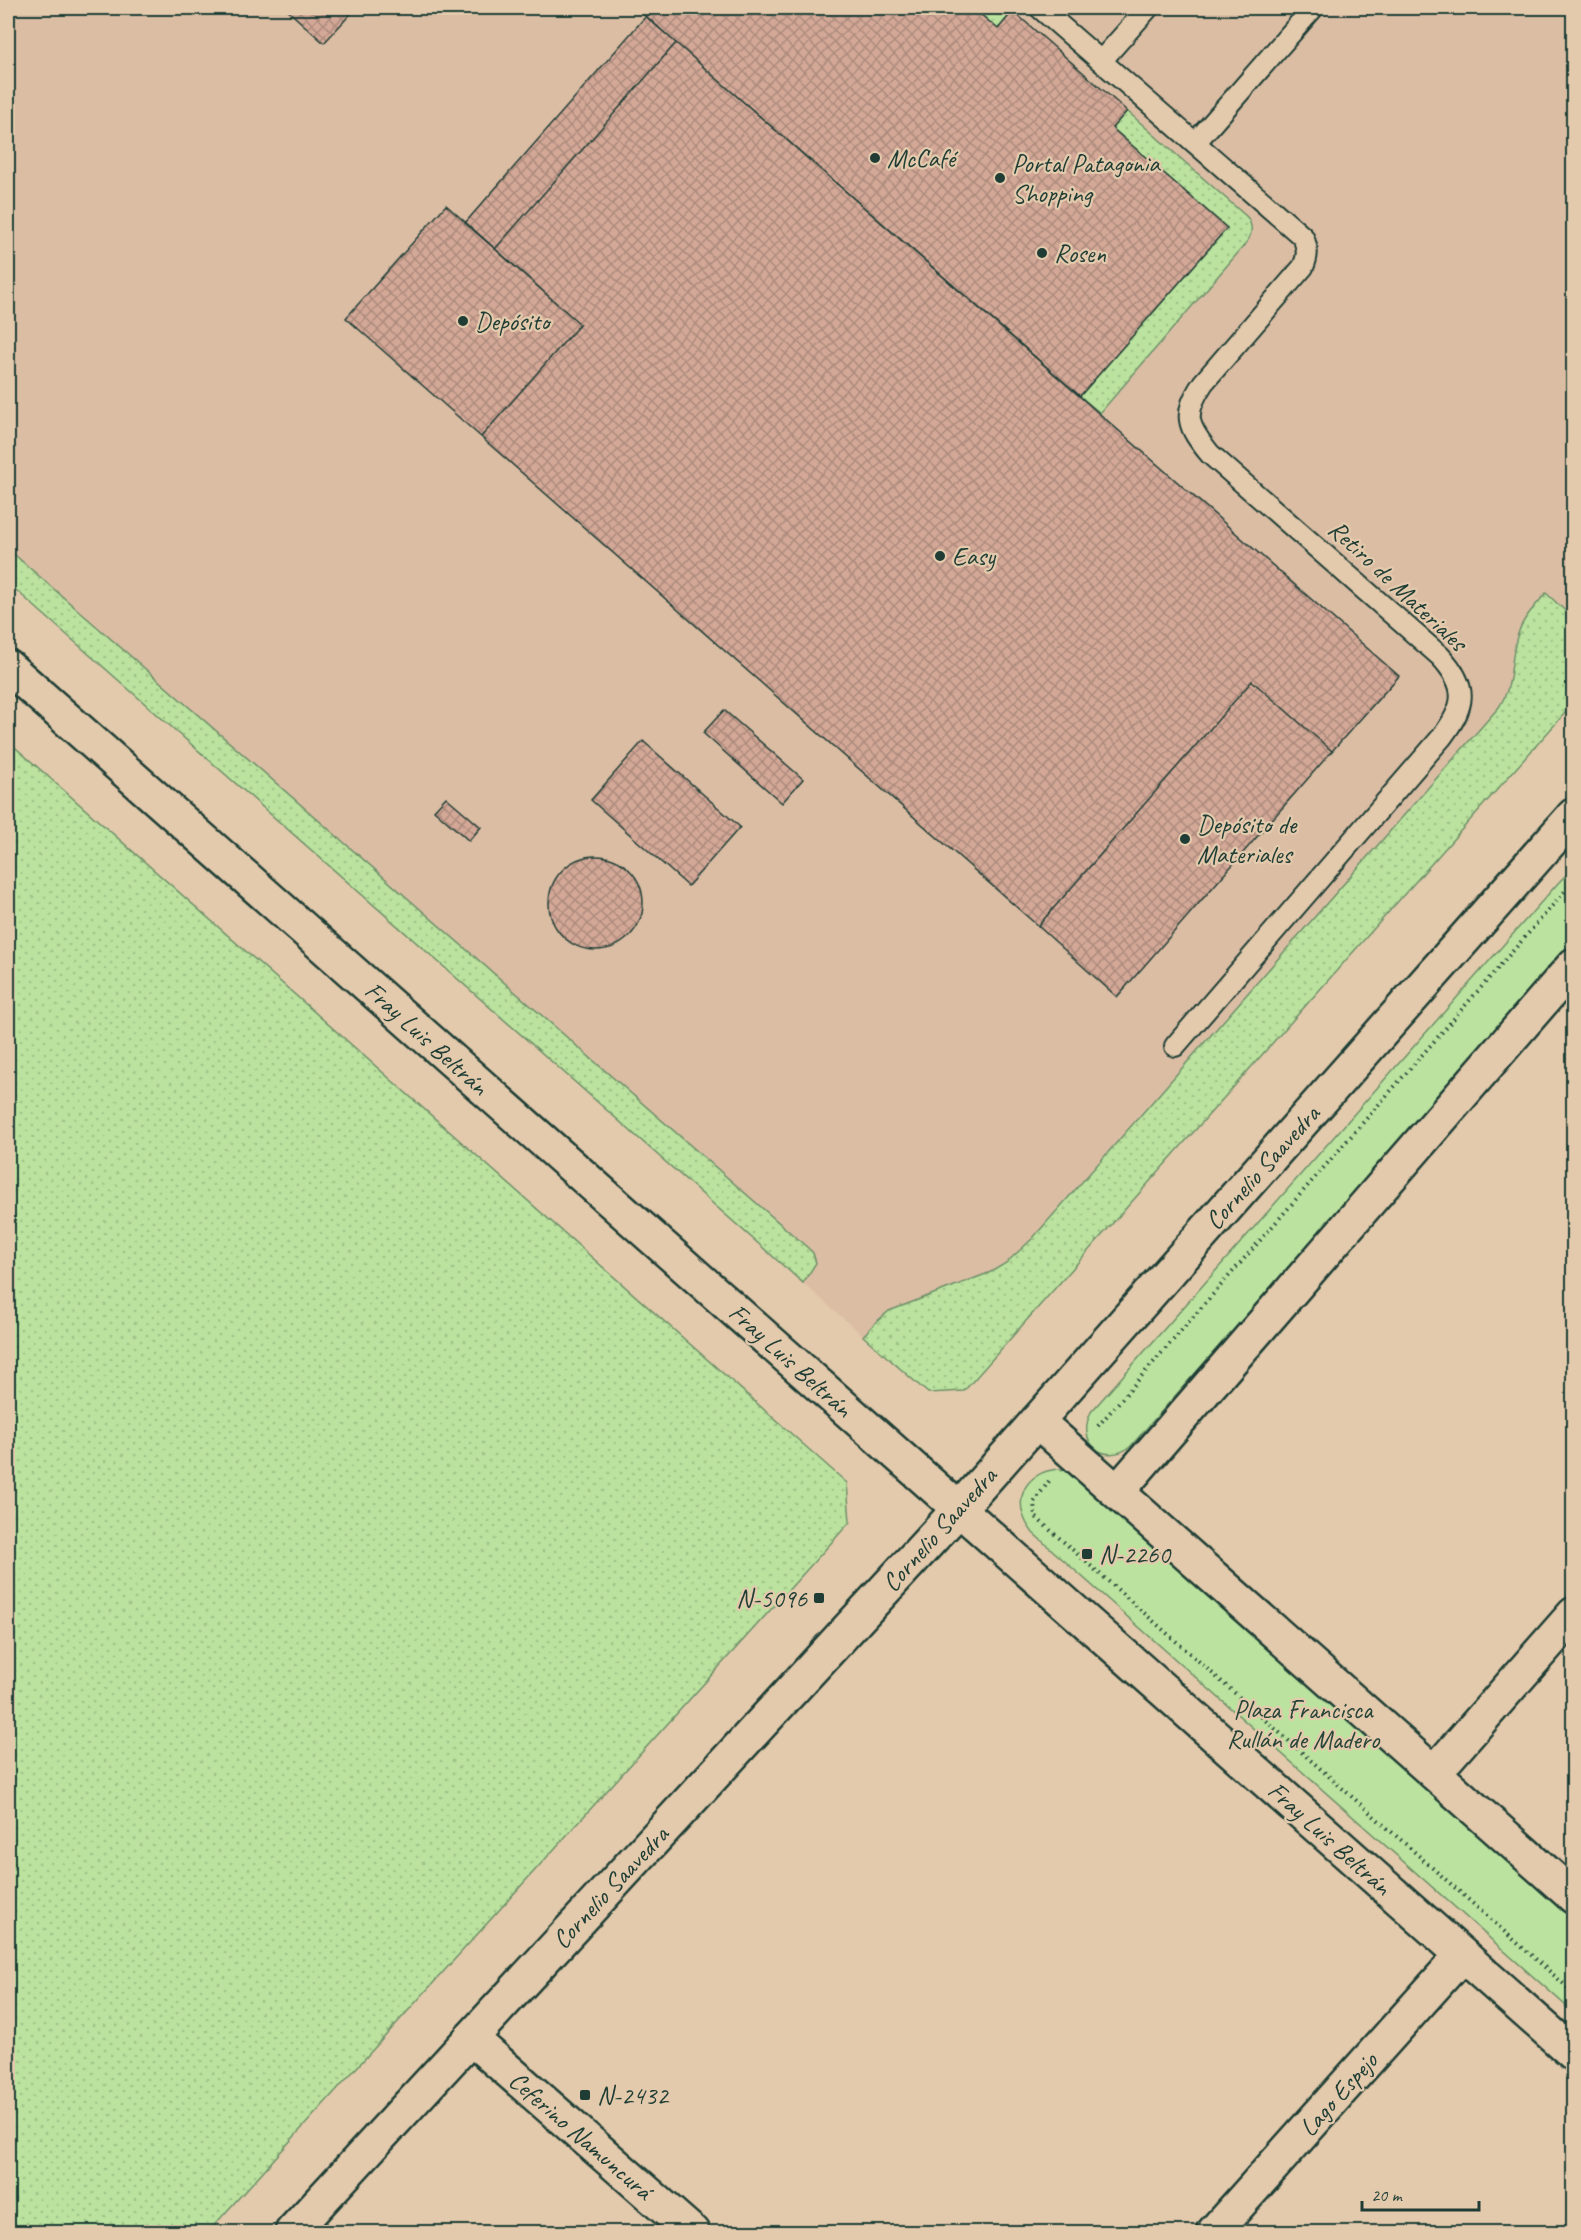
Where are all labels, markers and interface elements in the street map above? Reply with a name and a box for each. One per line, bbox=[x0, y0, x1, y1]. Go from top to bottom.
place label: McCafé bbox=[887, 142, 958, 175]
place label: Portal Patagonia Shopping bbox=[1012, 147, 1161, 210]
marker: McCafé bbox=[868, 151, 882, 165]
marker: Portal Patagonia Shopping bbox=[993, 171, 1007, 185]
place label: Rosen bbox=[1054, 237, 1106, 270]
marker: Rosen bbox=[1035, 246, 1049, 260]
place label: Depósito bbox=[475, 305, 552, 338]
marker: Depósito bbox=[456, 314, 470, 328]
street label: Retiro de Materiales bbox=[1321, 513, 1476, 660]
place label: Easy bbox=[952, 540, 997, 573]
marker: Easy bbox=[933, 549, 947, 563]
place label: Depósito de Materiales bbox=[1197, 808, 1298, 871]
marker: Depósito de Materiales bbox=[1178, 832, 1192, 846]
street label: Fray Luis Beltrán bbox=[358, 974, 496, 1104]
street label: Cornelio Saavedra bbox=[1198, 1097, 1328, 1237]
street label: Fray Luis Beltrán bbox=[722, 1296, 860, 1426]
street label: Cornelio Saavedra bbox=[875, 1459, 1005, 1599]
place label: N-2260 bbox=[1099, 1538, 1172, 1571]
marker: N-2260 bbox=[1080, 1547, 1094, 1561]
place label: N-5096 bbox=[736, 1582, 808, 1615]
marker: N-5096 bbox=[812, 1591, 826, 1605]
park label: Plaza Francisca Rullán de Madero bbox=[1227, 1693, 1381, 1756]
street label: Fray Luis Beltrán bbox=[1261, 1774, 1399, 1904]
street label: Cornelio Saavedra bbox=[545, 1818, 677, 1956]
street label: Lago Espejo bbox=[1292, 2044, 1386, 2143]
street label: Ceferino Namuncurá bbox=[502, 2064, 661, 2209]
place label: N-2432 bbox=[597, 2079, 670, 2112]
marker: N-2432 bbox=[578, 2088, 592, 2102]
scale bar bbox=[1362, 2174, 1479, 2212]
text: 20 m bbox=[1371, 2184, 1404, 2206]

